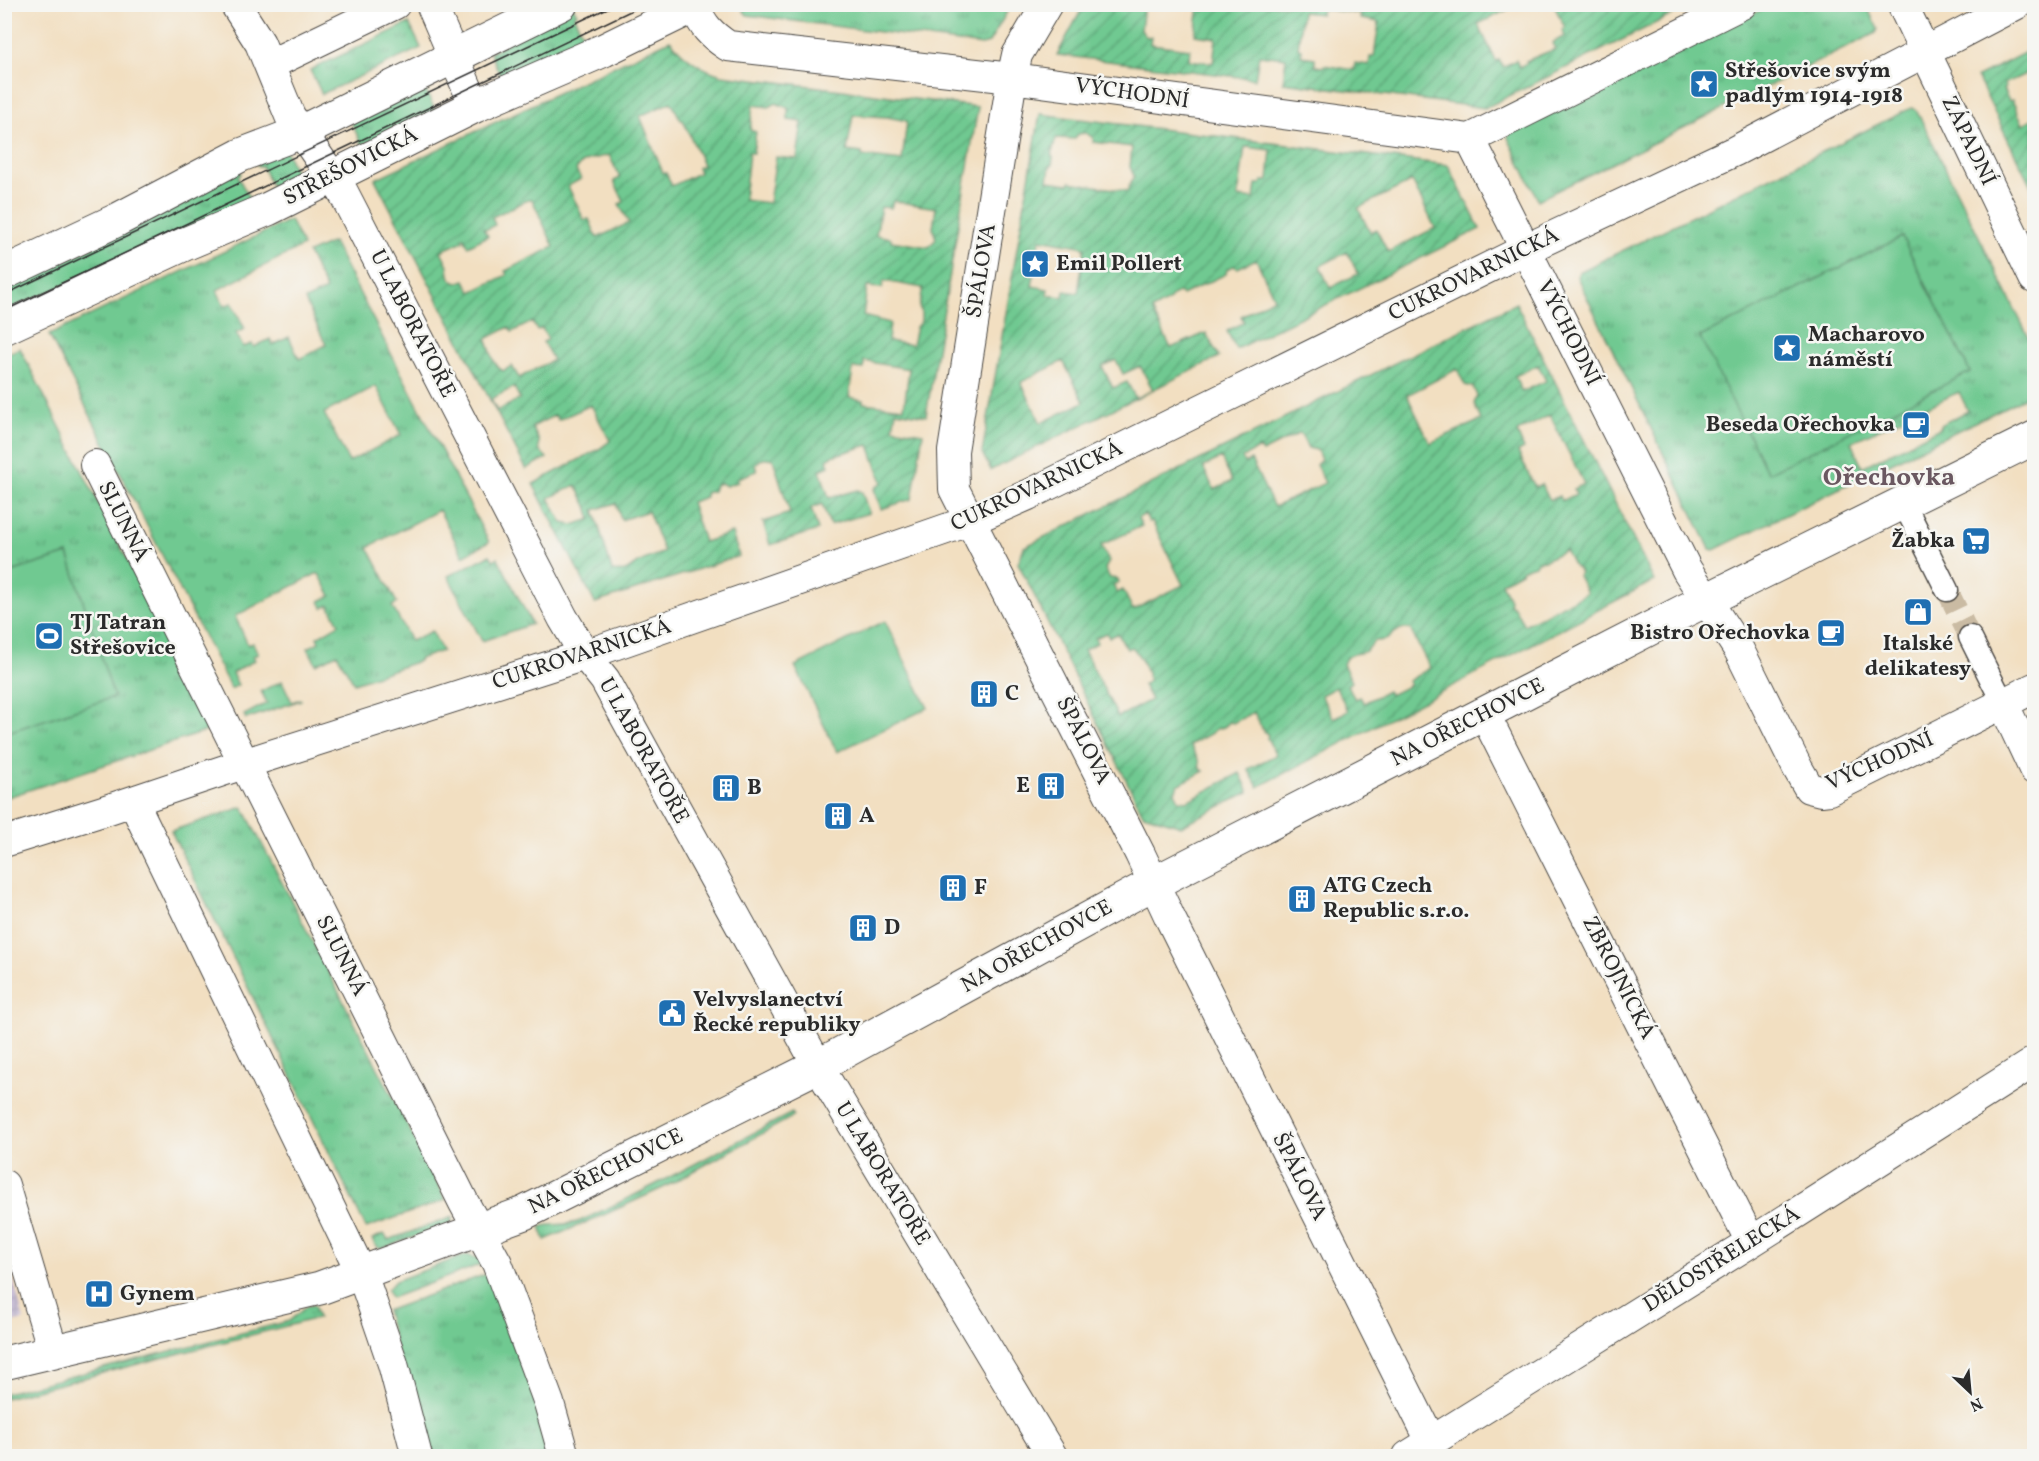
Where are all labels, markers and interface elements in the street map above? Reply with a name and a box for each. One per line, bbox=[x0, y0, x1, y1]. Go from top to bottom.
place label: Střešovice svým padlým 1914-1918 bbox=[1725, 56, 1903, 112]
place icon: Střešovice svým padlým 1914-1918 bbox=[1688, 68, 1720, 100]
street label: VÝCHODNÍ bbox=[1073, 71, 1191, 117]
street label: ZÁPADNÍ bbox=[1933, 91, 2003, 191]
street label: STŘEŠOVICKÁ bbox=[278, 120, 424, 214]
street label: CUKROVARNICKÁ bbox=[1383, 220, 1565, 330]
street label: ŠPÁLOVA bbox=[959, 222, 1005, 320]
street label: U LABORATOŘE bbox=[361, 244, 463, 404]
place icon: Emil Pollert bbox=[1019, 248, 1051, 280]
place label: Emil Pollert bbox=[1056, 249, 1182, 280]
street label: VÝCHODNÍ bbox=[1528, 275, 1608, 391]
place label: Macharovo náměstí bbox=[1808, 320, 1925, 376]
place icon: Macharovo náměstí bbox=[1771, 332, 1803, 364]
cafe icon: Beseda Ořechovka bbox=[1900, 409, 1932, 441]
place label: Beseda Ořechovka bbox=[1706, 410, 1895, 441]
street label: CUKROVARNICKÁ bbox=[946, 434, 1128, 540]
district label: Ořechovka bbox=[1823, 460, 1955, 496]
street label: SLUNNÁ bbox=[89, 476, 157, 568]
supermarket icon: Žabka bbox=[1960, 525, 1992, 557]
place label: Žabka bbox=[1891, 526, 1955, 557]
shop icon: Italské delikatesy bbox=[1902, 596, 1934, 628]
place label: TJ Tatran Střešovice bbox=[70, 608, 176, 664]
street label: CUKROVARNICKÁ bbox=[489, 611, 675, 699]
cafe icon: Bistro Ořechovka bbox=[1815, 617, 1847, 649]
place label: Bistro Ořechovka bbox=[1630, 618, 1810, 649]
sports icon: TJ Tatran Střešovice bbox=[33, 620, 65, 652]
place label: Italské delikatesy bbox=[1865, 629, 1972, 685]
street label: NA OŘECHOVCE bbox=[1386, 671, 1550, 775]
street label: U LABORATOŘE bbox=[590, 672, 696, 830]
building icon: C bbox=[968, 678, 1000, 710]
place label: C bbox=[1005, 679, 1019, 710]
street label: ŠPÁLOVA bbox=[1048, 692, 1118, 790]
street label: VÝCHODNÍ bbox=[1821, 724, 1939, 800]
building icon: E bbox=[1035, 770, 1067, 802]
place label: E bbox=[1016, 771, 1030, 802]
building icon: B bbox=[710, 772, 742, 804]
place label: B bbox=[747, 773, 762, 804]
building icon: A bbox=[822, 800, 854, 832]
place label: A bbox=[859, 801, 875, 832]
place label: ATG Czech Republic s.r.o. bbox=[1323, 871, 1470, 927]
building icon: F bbox=[937, 872, 969, 904]
place label: F bbox=[974, 873, 987, 904]
building icon: ATG Czech Republic s.r.o. bbox=[1286, 883, 1318, 915]
street label: NA OŘECHOVCE bbox=[956, 892, 1118, 1002]
street label: SLUNNÁ bbox=[307, 910, 375, 1002]
street label: ZBROJNICKÁ bbox=[1574, 911, 1662, 1045]
building icon: D bbox=[847, 912, 879, 944]
place label: D bbox=[884, 913, 900, 944]
place label: Velvyslanectví Řecké republiky bbox=[693, 985, 861, 1041]
public building icon: Velvyslanectví Řecké republiky bbox=[656, 997, 688, 1029]
street label: U LABORATOŘE bbox=[827, 1096, 937, 1252]
street label: NA OŘECHOVCE bbox=[523, 1121, 689, 1223]
street label: ŠPÁLOVA bbox=[1264, 1128, 1334, 1226]
street label: DĚLOSTŘELECKÁ bbox=[1638, 1199, 1806, 1321]
hospital icon: Gynem bbox=[83, 1278, 115, 1310]
place label: Gynem bbox=[120, 1279, 195, 1310]
north arrow bbox=[1940, 1362, 2000, 1422]
text: N bbox=[1965, 1391, 1986, 1416]

